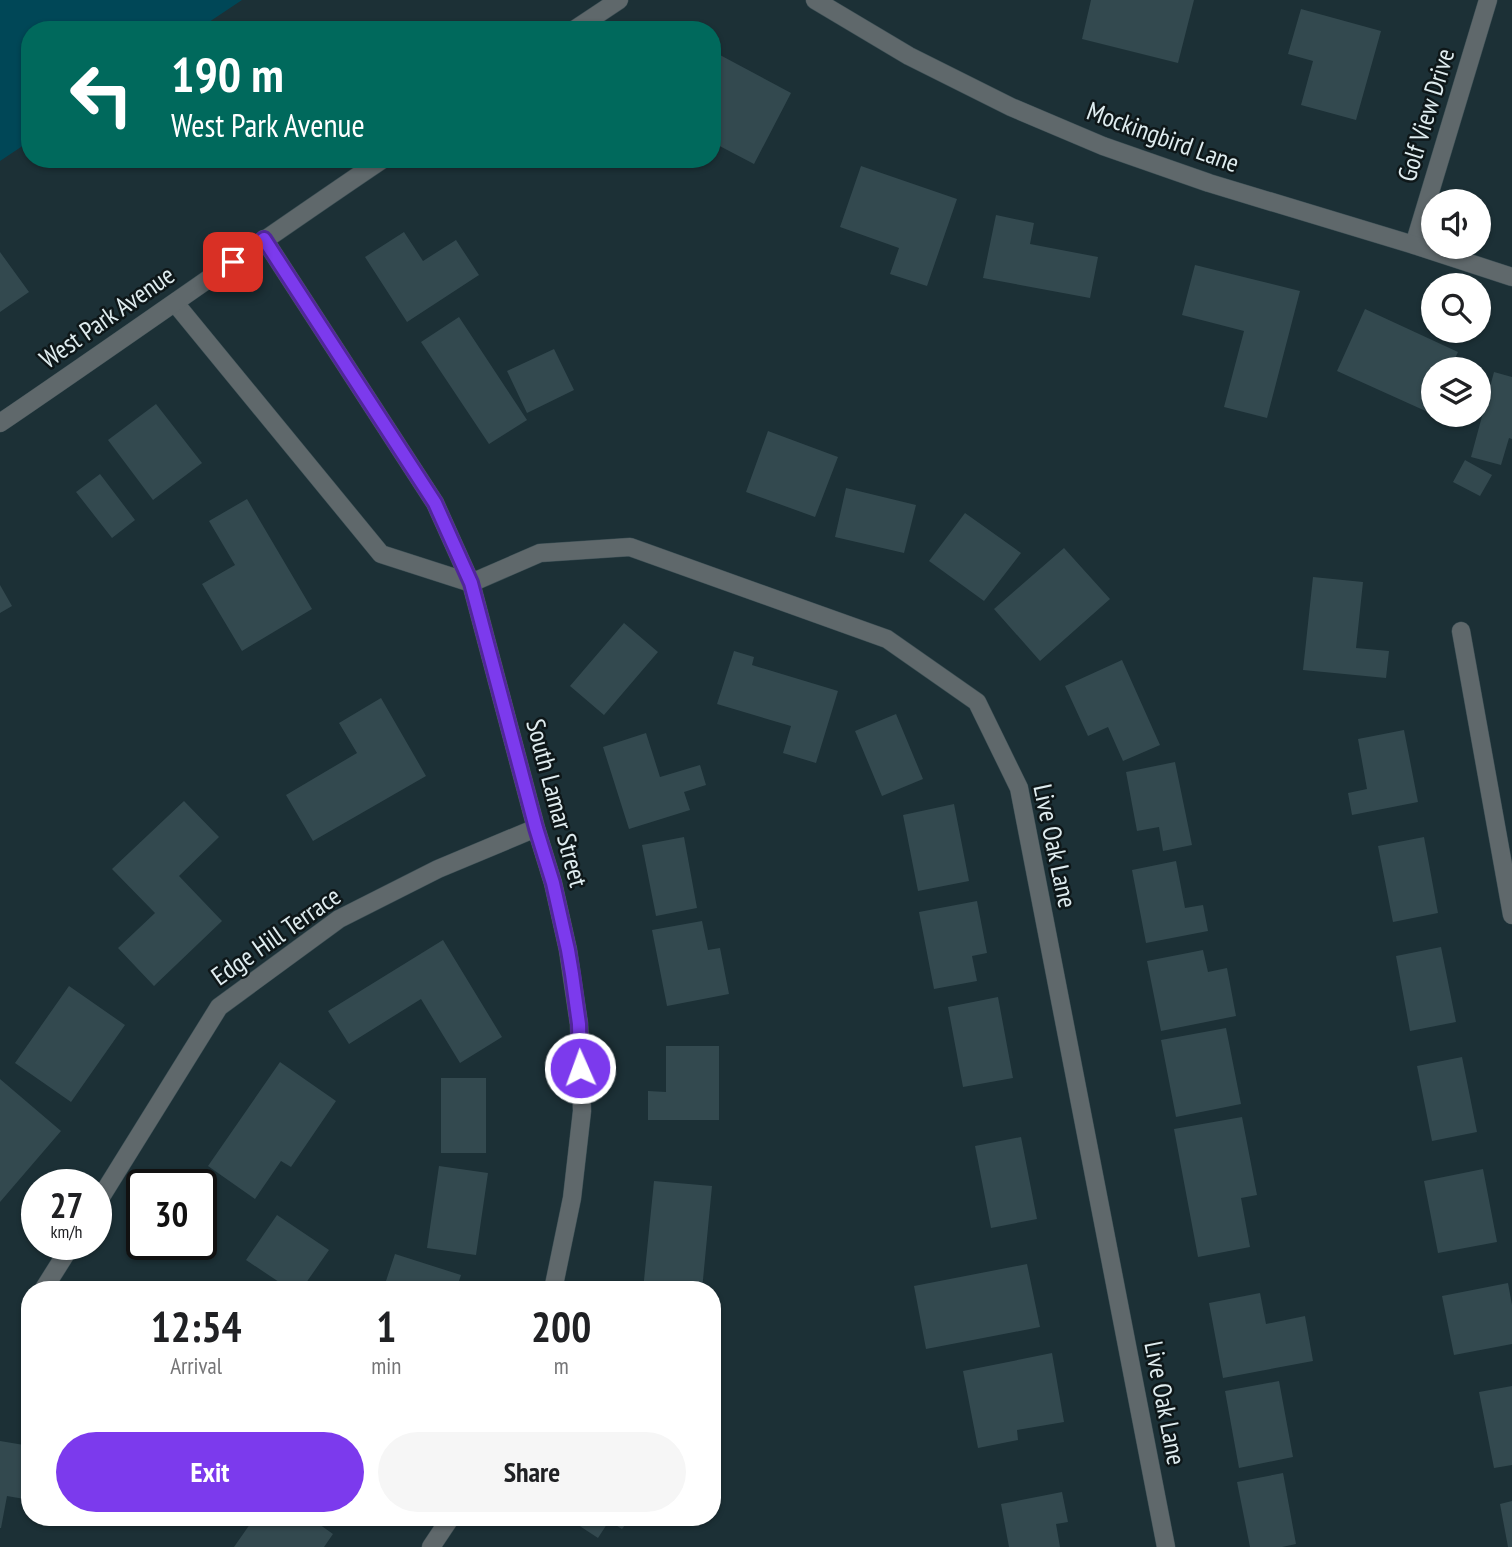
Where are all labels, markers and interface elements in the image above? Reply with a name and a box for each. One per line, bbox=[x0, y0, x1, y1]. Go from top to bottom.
text: 190 m bbox=[171, 42, 284, 106]
street label: Golf View Drive bbox=[1390, 44, 1461, 185]
icon: left bbox=[56, 49, 147, 140]
street label: Mockingbird Lane bbox=[1083, 94, 1244, 179]
text: West Park Avenue bbox=[171, 104, 365, 146]
map controls bbox=[1421, 189, 1491, 427]
button: sound bbox=[1421, 189, 1491, 259]
pin bbox=[203, 232, 263, 292]
icon: arrive bbox=[214, 243, 252, 281]
street label: West Park Avenue bbox=[33, 258, 181, 375]
button: search bbox=[1421, 273, 1491, 343]
button: layers bbox=[1421, 357, 1491, 427]
street label: South Lamar Street bbox=[519, 715, 596, 890]
street label: Live Oak Lane bbox=[1026, 781, 1085, 911]
street label: Edge Hill Terrace bbox=[205, 879, 347, 992]
position arrow bbox=[543, 1031, 617, 1105]
speed limit sign: 30 bbox=[126, 1169, 217, 1260]
text: 27 bbox=[50, 1182, 83, 1228]
text: km/h bbox=[51, 1220, 82, 1243]
text: 12:54 bbox=[151, 1299, 242, 1354]
text: 1 bbox=[376, 1299, 396, 1354]
text: 200 bbox=[531, 1299, 591, 1354]
street label: Live Oak Lane bbox=[1137, 1338, 1194, 1468]
text: Arrival bbox=[170, 1351, 222, 1380]
text: min bbox=[371, 1351, 401, 1380]
text: m bbox=[554, 1351, 569, 1380]
button: Exit bbox=[56, 1432, 364, 1512]
button: Share bbox=[378, 1432, 686, 1512]

